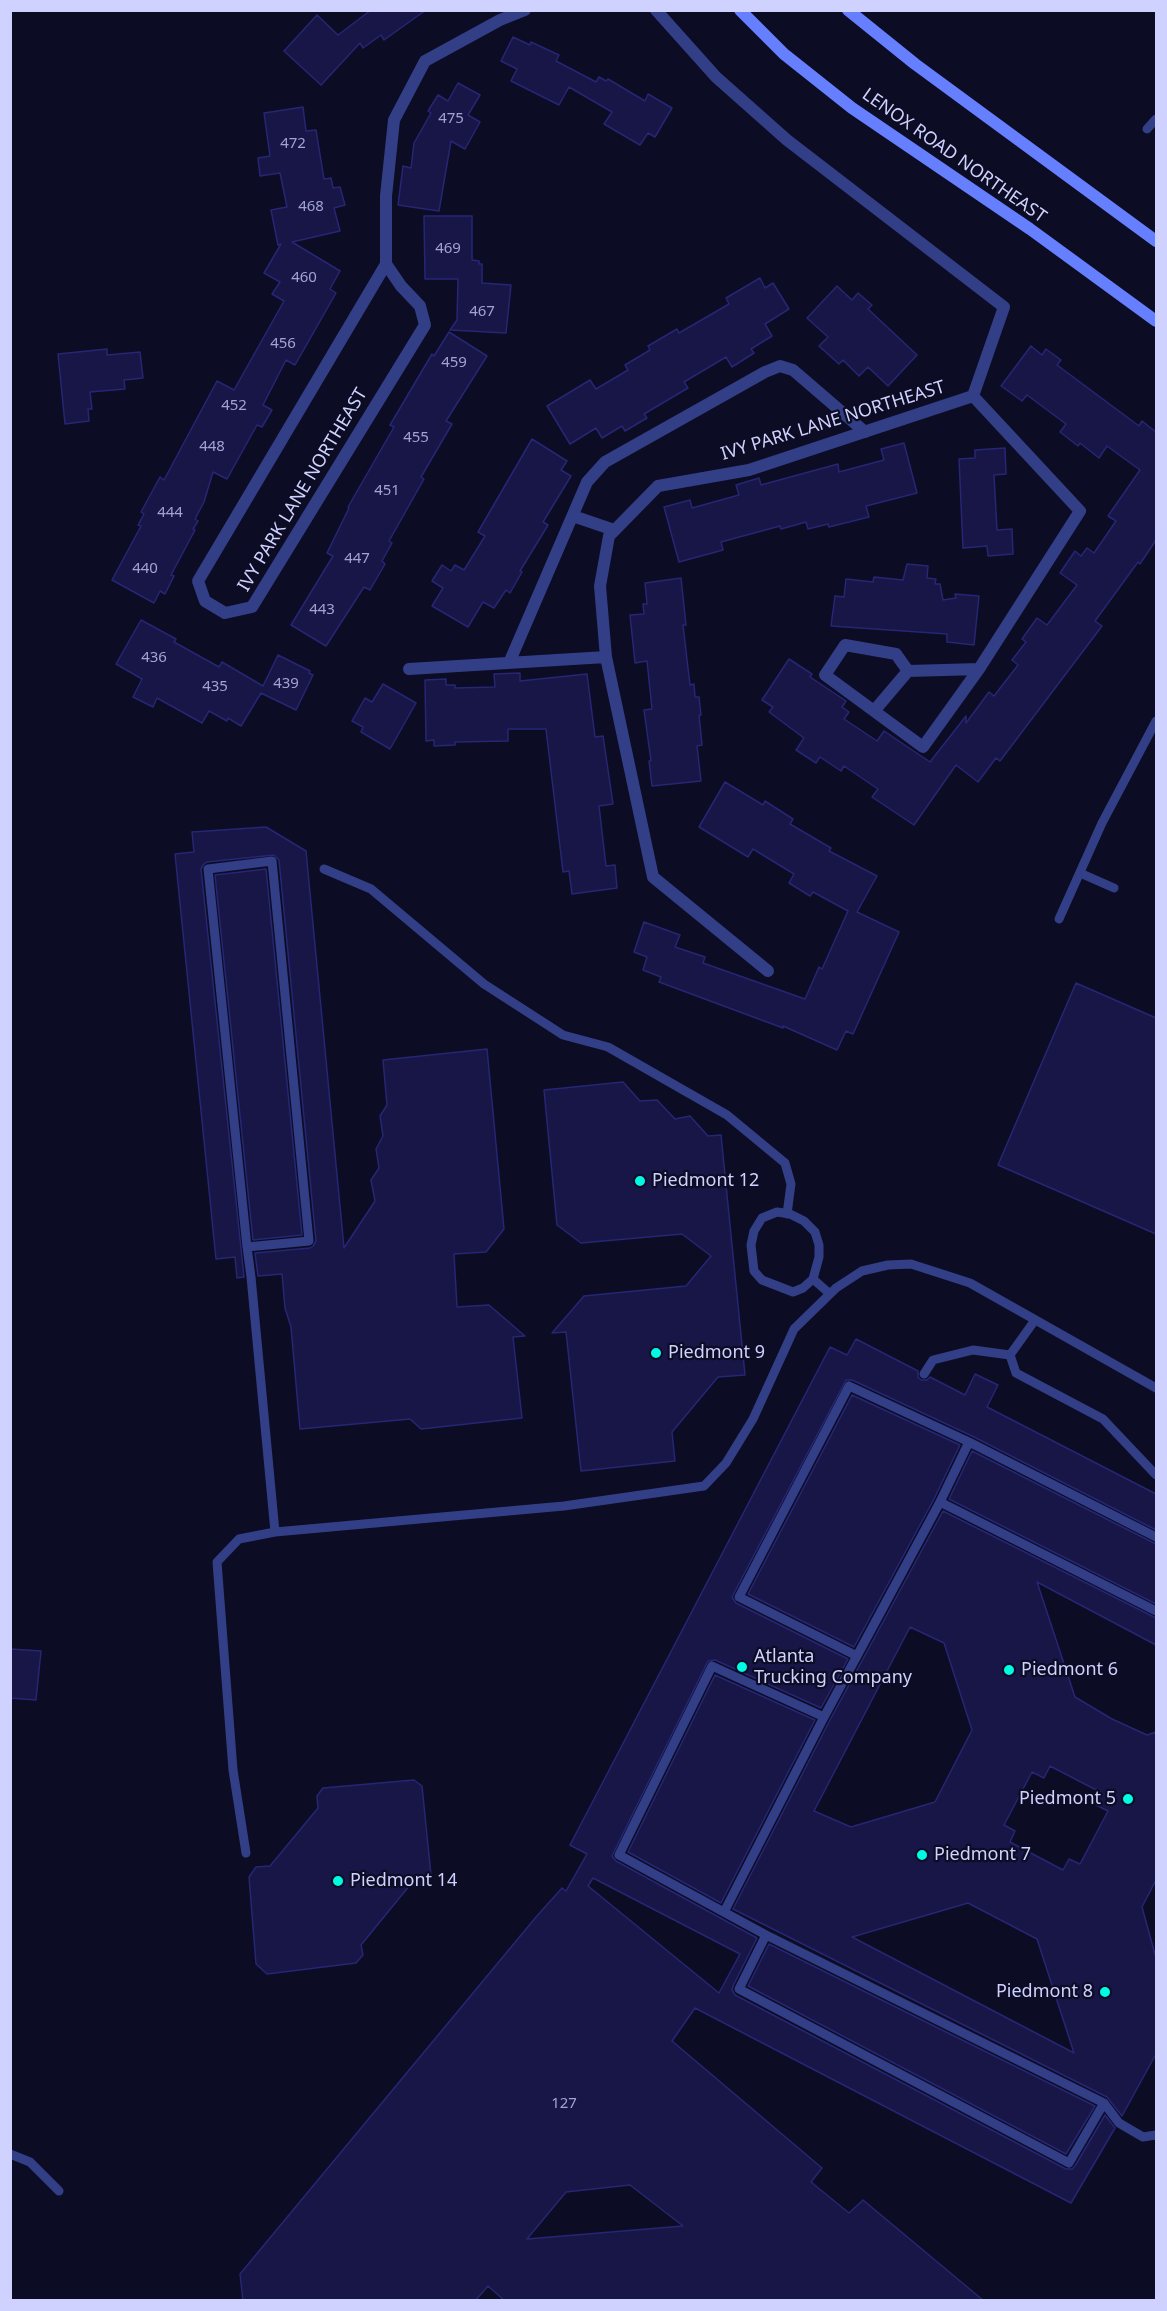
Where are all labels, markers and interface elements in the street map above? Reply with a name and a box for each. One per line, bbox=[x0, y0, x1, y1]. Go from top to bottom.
street label: LENOX ROAD NORTHEAST bbox=[858, 84, 1050, 228]
house number: 475 bbox=[438, 110, 464, 128]
house number: 472 bbox=[280, 135, 306, 153]
house number: 468 bbox=[298, 198, 324, 216]
house number: 469 bbox=[435, 240, 461, 258]
house number: 460 bbox=[291, 269, 317, 287]
house number: 467 bbox=[469, 303, 495, 321]
house number: 456 bbox=[270, 335, 296, 353]
house number: 459 bbox=[441, 354, 467, 372]
street label: IVY PARK LANE NORTHEAST bbox=[718, 377, 948, 465]
street label: IVY PARK LANE NORTHEAST bbox=[234, 384, 372, 596]
house number: 452 bbox=[221, 397, 247, 415]
house number: 455 bbox=[403, 429, 429, 447]
house number: 448 bbox=[199, 438, 225, 456]
house number: 451 bbox=[374, 482, 400, 500]
house number: 444 bbox=[157, 504, 183, 522]
house number: 447 bbox=[344, 550, 370, 568]
house number: 440 bbox=[132, 560, 158, 578]
house number: 443 bbox=[309, 601, 335, 619]
house number: 436 bbox=[141, 649, 167, 667]
house number: 439 bbox=[273, 675, 299, 693]
house number: 435 bbox=[202, 678, 228, 696]
place label: Piedmont 12 bbox=[652, 1170, 759, 1192]
marker: Piedmont 12 bbox=[633, 1174, 647, 1188]
place label: Piedmont 9 bbox=[668, 1342, 765, 1364]
marker: Piedmont 9 bbox=[649, 1346, 663, 1360]
place label: Atlanta Trucking Company bbox=[754, 1646, 912, 1688]
place label: Piedmont 6 bbox=[1021, 1659, 1118, 1681]
marker: Atlanta Trucking Company bbox=[735, 1660, 749, 1674]
marker: Piedmont 6 bbox=[1002, 1663, 1016, 1677]
place label: Piedmont 5 bbox=[1019, 1788, 1116, 1810]
marker: Piedmont 5 bbox=[1121, 1792, 1135, 1806]
place label: Piedmont 7 bbox=[934, 1844, 1031, 1866]
marker: Piedmont 7 bbox=[915, 1848, 929, 1862]
place label: Piedmont 14 bbox=[350, 1870, 457, 1892]
marker: Piedmont 14 bbox=[331, 1874, 345, 1888]
place label: Piedmont 8 bbox=[996, 1981, 1093, 2003]
marker: Piedmont 8 bbox=[1098, 1985, 1112, 1999]
house number: 127 bbox=[551, 2095, 577, 2113]

